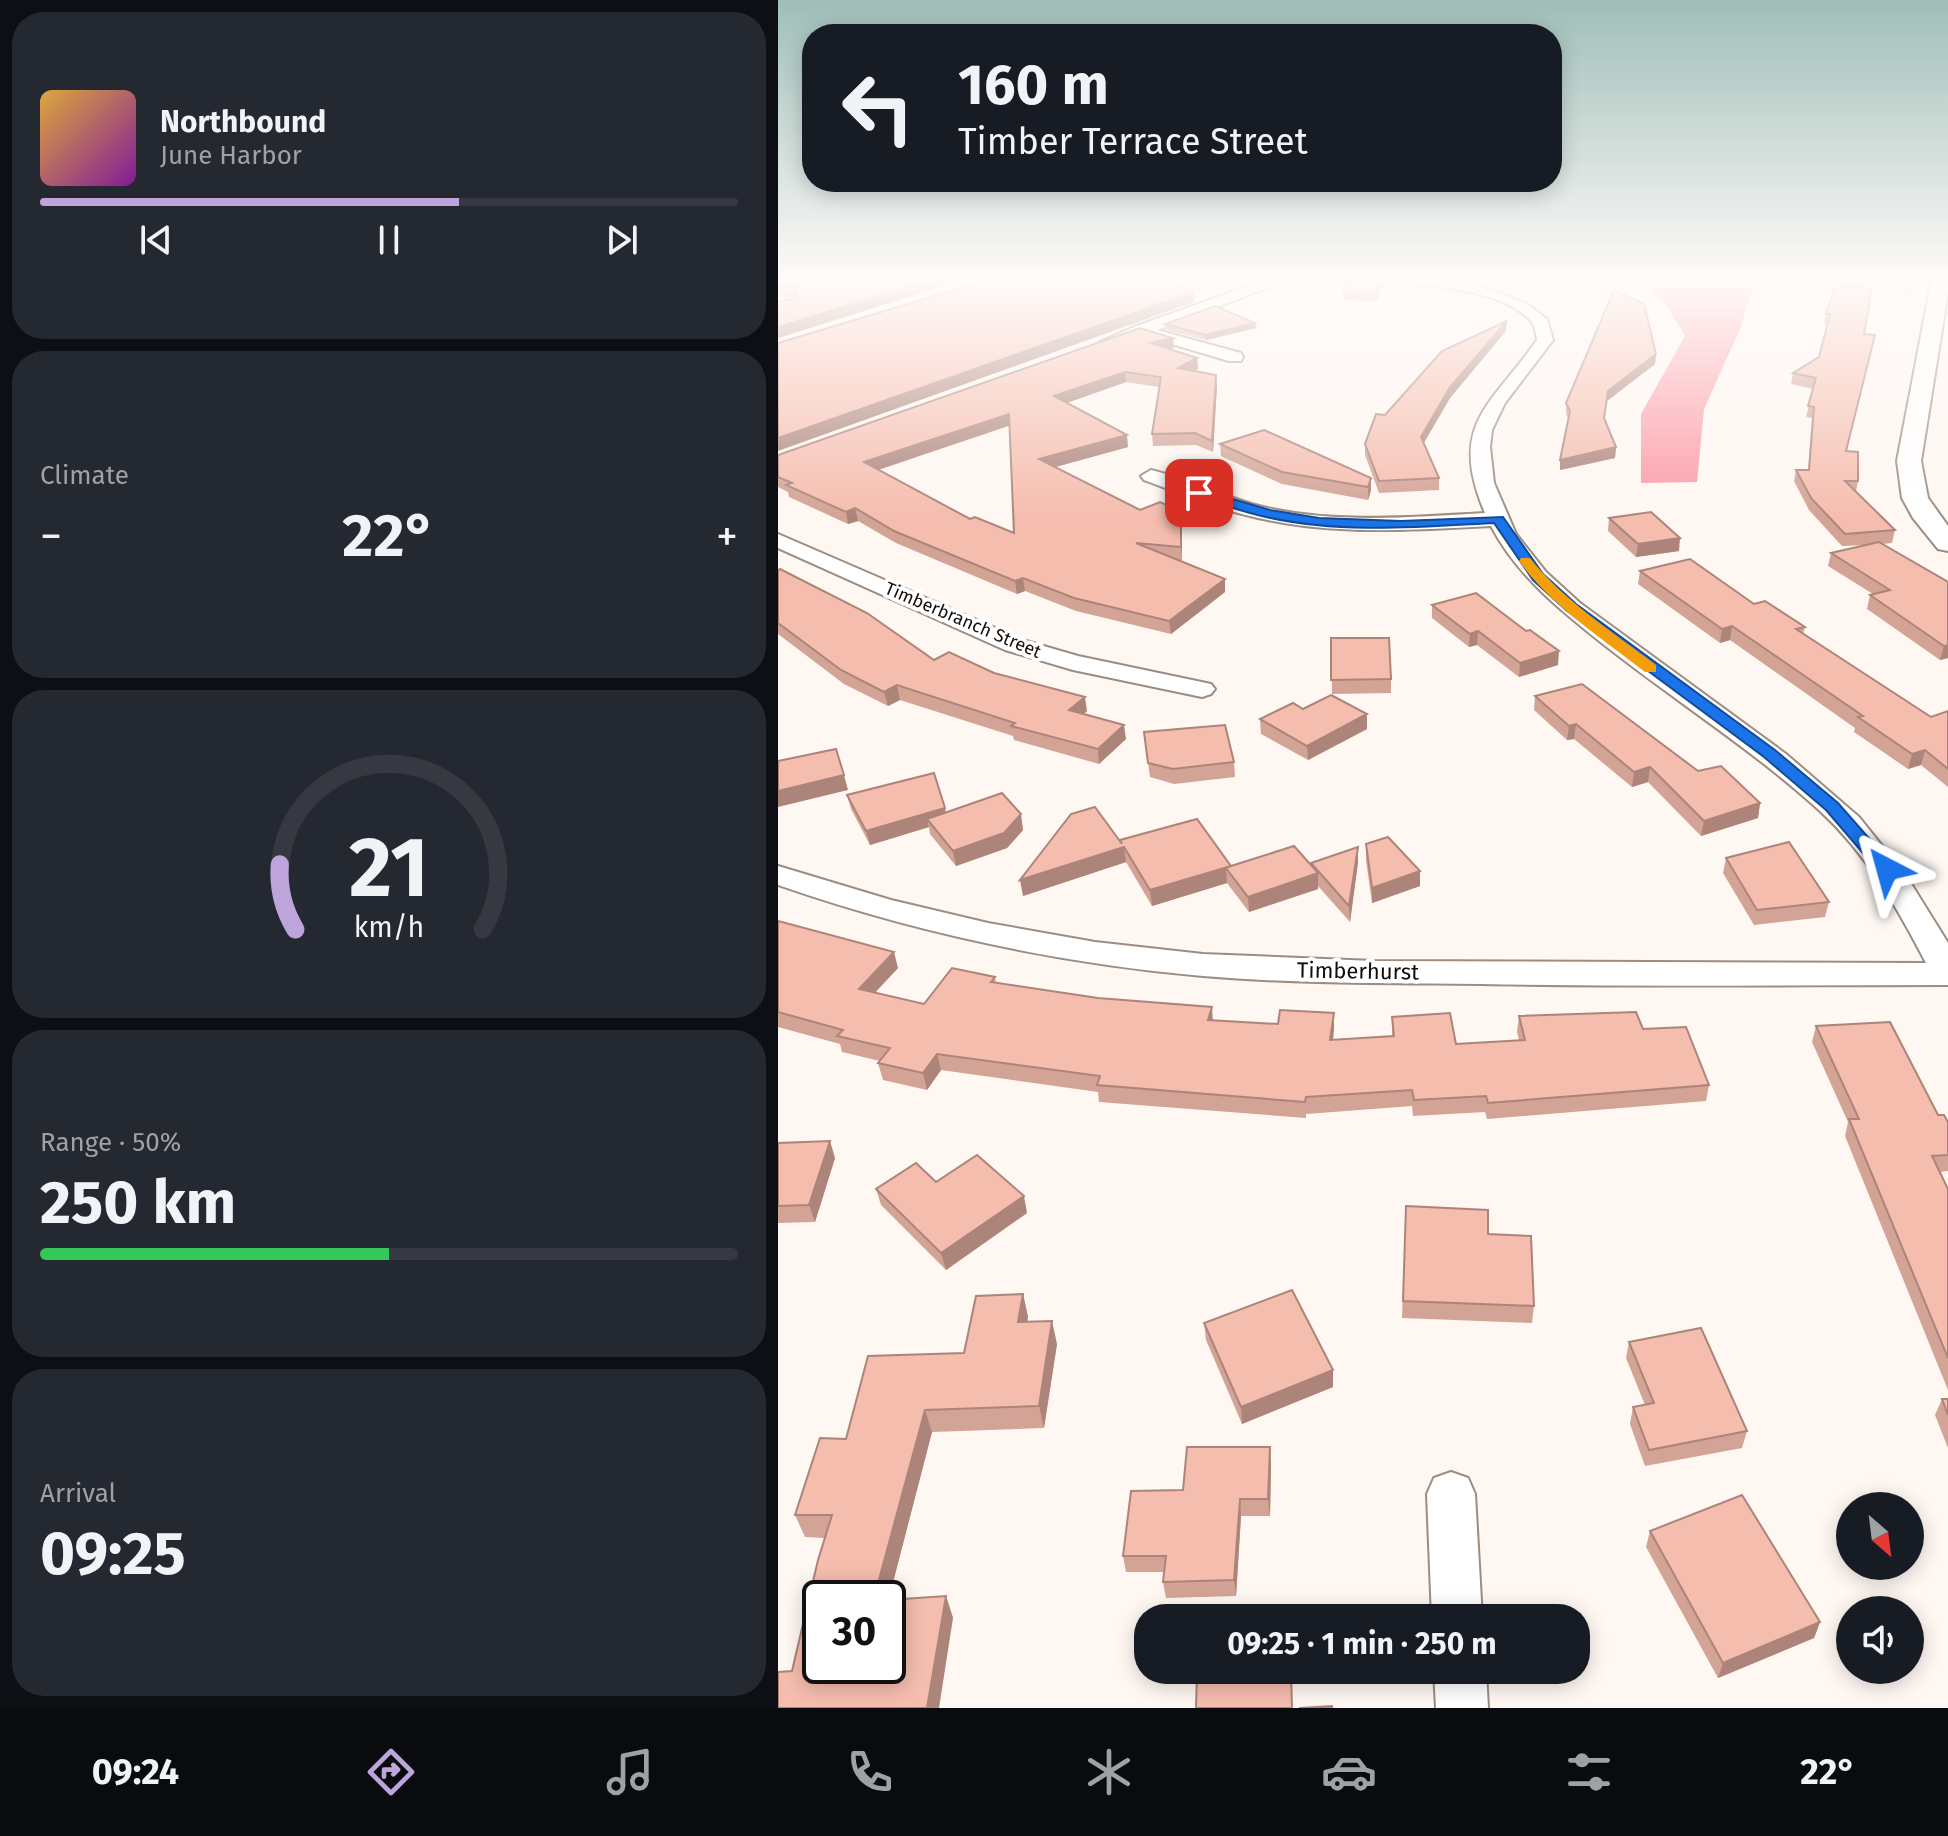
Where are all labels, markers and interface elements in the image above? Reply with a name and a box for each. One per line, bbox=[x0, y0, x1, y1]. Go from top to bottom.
text: 160 m bbox=[958, 52, 1109, 119]
icon: left bbox=[826, 56, 930, 160]
text: Northbound bbox=[160, 104, 326, 140]
text: Timber Terrace Street bbox=[958, 120, 1308, 164]
text: June Harbor bbox=[160, 140, 302, 171]
icon: previous bbox=[134, 218, 178, 262]
icon: pause bbox=[367, 218, 411, 262]
icon: next bbox=[600, 218, 644, 262]
pin bbox=[1165, 459, 1233, 527]
text: Climate bbox=[40, 460, 129, 491]
icon: arrive bbox=[1177, 471, 1221, 515]
text: 22° bbox=[342, 500, 436, 572]
text: − bbox=[40, 510, 62, 563]
text: + bbox=[716, 510, 738, 563]
street label: Timberbranch Street bbox=[882, 577, 1045, 663]
text: 21 bbox=[349, 818, 429, 918]
position arrow bbox=[1845, 827, 1929, 911]
text: km/h bbox=[354, 910, 424, 945]
street label: Timberhurst bbox=[1297, 956, 1419, 986]
text: Range · 50% bbox=[40, 1127, 181, 1158]
text: 250 km bbox=[40, 1167, 236, 1239]
text: Arrival bbox=[40, 1478, 116, 1509]
north arrow bbox=[1836, 1492, 1924, 1580]
map controls bbox=[1836, 1492, 1924, 1684]
text: 09:25 bbox=[40, 1518, 186, 1590]
speed limit sign: 30 bbox=[802, 1580, 906, 1684]
button: sound bbox=[1836, 1596, 1924, 1684]
text: 09:25 · 1 min · 250 m bbox=[1227, 1626, 1497, 1662]
icon: directions bbox=[363, 1744, 419, 1800]
icon: music bbox=[602, 1744, 658, 1800]
icon: phone bbox=[842, 1744, 898, 1800]
icon: climate bbox=[1081, 1744, 1137, 1800]
icon: car bbox=[1321, 1744, 1377, 1800]
icon: filters bbox=[1561, 1744, 1617, 1800]
text: 09:24 bbox=[92, 1750, 179, 1794]
text: 22° bbox=[1800, 1750, 1856, 1794]

